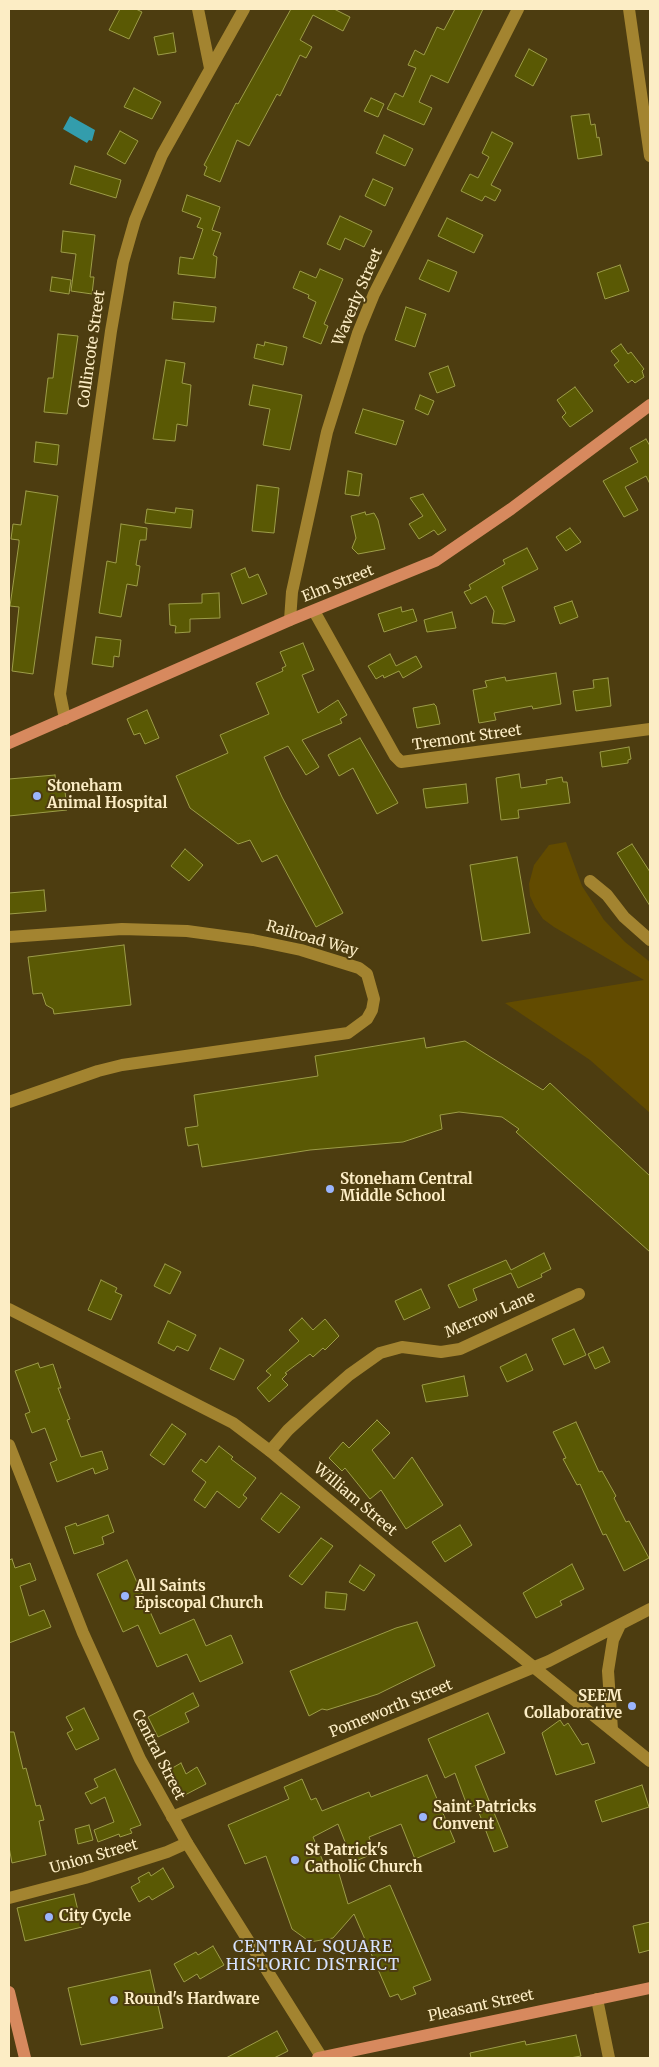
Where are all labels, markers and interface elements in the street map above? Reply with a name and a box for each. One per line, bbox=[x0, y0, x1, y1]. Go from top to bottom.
street label: Waverly Street bbox=[329, 245, 387, 349]
street label: Collincote Street bbox=[75, 289, 109, 409]
street label: Elm Street bbox=[300, 561, 376, 607]
street label: Tremont Street bbox=[411, 721, 523, 755]
place label: Stoneham Animal Hospital bbox=[47, 778, 167, 813]
marker: Stoneham Animal Hospital bbox=[31, 790, 43, 802]
street label: Railroad Way bbox=[264, 917, 360, 961]
place label: Stoneham Central Middle School bbox=[340, 1171, 473, 1206]
marker: Stoneham Central Middle School bbox=[324, 1183, 336, 1195]
street label: Merrow Lane bbox=[442, 1288, 538, 1342]
street label: William Street bbox=[310, 1460, 400, 1540]
place label: All Saints Episcopal Church bbox=[135, 1578, 263, 1613]
marker: All Saints Episcopal Church bbox=[119, 1590, 131, 1602]
street label: Pomeworth Street bbox=[327, 1676, 455, 1742]
place label: SEEM Collaborative bbox=[524, 1688, 622, 1723]
marker: SEEM Collaborative bbox=[626, 1700, 638, 1712]
street label: Central Street bbox=[128, 1707, 188, 1803]
place label: Saint Patricks Convent bbox=[433, 1799, 536, 1834]
marker: Saint Patricks Convent bbox=[417, 1811, 429, 1823]
street label: Union Street bbox=[48, 1836, 140, 1878]
place label: St Patrick's Catholic Church bbox=[305, 1842, 422, 1877]
marker: St Patrick's Catholic Church bbox=[289, 1854, 301, 1866]
place label: City Cycle bbox=[59, 1908, 131, 1926]
marker: City Cycle bbox=[43, 1911, 55, 1923]
district label: CENTRAL SQUARE HISTORIC DISTRICT bbox=[224, 1937, 402, 1975]
street label: Pleasant Street bbox=[426, 1986, 536, 2026]
place label: Round's Hardware bbox=[124, 1991, 260, 2009]
marker: Round's Hardware bbox=[108, 1994, 120, 2006]

